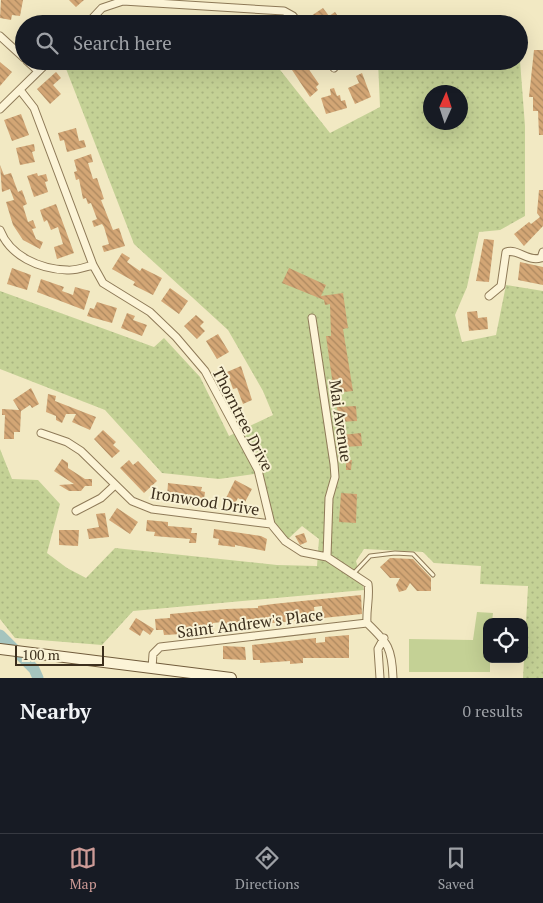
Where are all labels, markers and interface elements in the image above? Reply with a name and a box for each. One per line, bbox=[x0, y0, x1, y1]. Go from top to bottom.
search box bbox=[15, 15, 528, 70]
icon: search bbox=[33, 29, 61, 57]
text: Search here bbox=[73, 30, 172, 55]
north arrow bbox=[423, 85, 468, 130]
street label: Thorntree Drive bbox=[207, 363, 279, 475]
street label: Mai Avenue bbox=[324, 378, 358, 464]
street label: Ironwood Drive bbox=[149, 482, 261, 520]
street label: Saint Andrew's Place bbox=[176, 603, 324, 643]
map controls bbox=[483, 618, 528, 663]
button: locate bbox=[483, 618, 528, 663]
scale bar bbox=[15, 643, 104, 666]
text: 100 m bbox=[22, 645, 60, 664]
text: Nearby bbox=[20, 697, 91, 725]
text: 0 results bbox=[463, 700, 523, 722]
tab: Map bbox=[69, 844, 97, 893]
tab: Directions bbox=[235, 844, 300, 893]
tab: Saved bbox=[438, 844, 474, 893]

